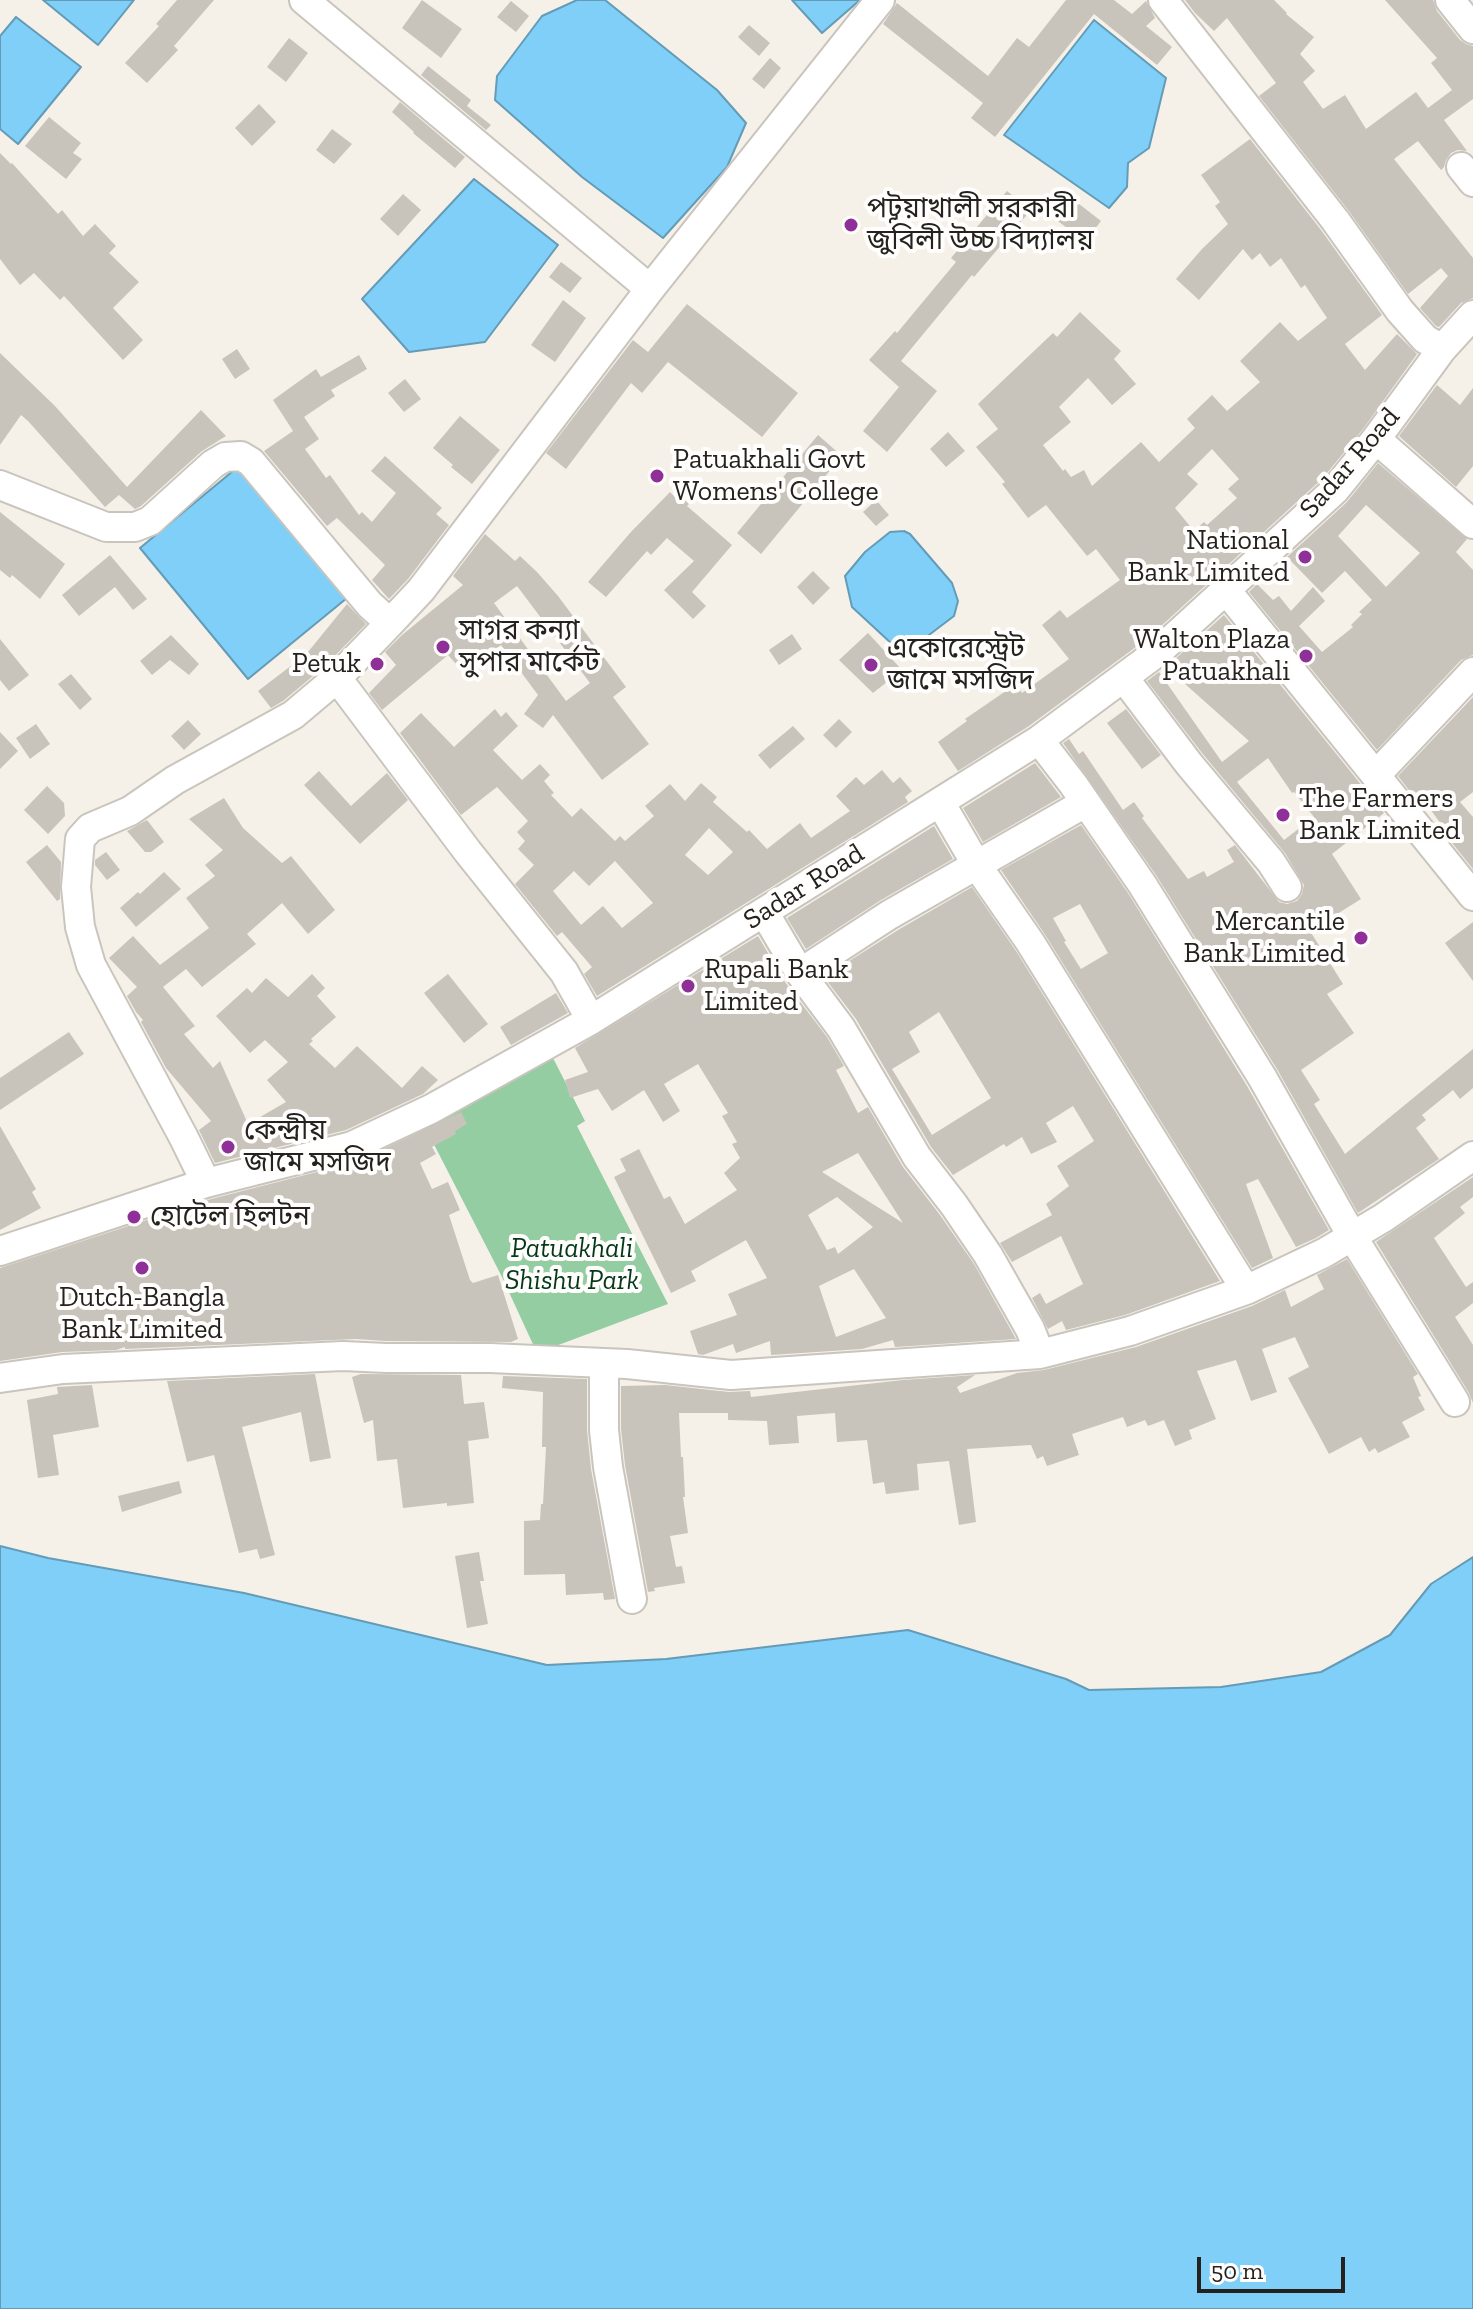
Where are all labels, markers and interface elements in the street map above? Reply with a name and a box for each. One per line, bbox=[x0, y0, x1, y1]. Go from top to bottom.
place label: পটুয়াখালী সরকারী জুবিলী উচ্চ বিদ্যালয় bbox=[867, 192, 1094, 258]
marker: পটুয়াখালী সরকারী জুবিলী উচ্চ বিদ্যালয় bbox=[842, 216, 860, 234]
street label: Sadar Road bbox=[1293, 401, 1407, 525]
place label: Patuakhali Govt Womens' College bbox=[673, 443, 879, 509]
marker: Patuakhali Govt Womens' College bbox=[648, 467, 666, 485]
place label: National Bank Limited bbox=[1128, 524, 1289, 590]
marker: National Bank Limited bbox=[1296, 548, 1314, 566]
place label: সাগর কন্যা সুপার মার্কেট bbox=[459, 614, 600, 680]
place label: Walton Plaza Patuakhali bbox=[1133, 623, 1290, 689]
place label: একোরেস্ট্রেট জামে মসজিদ bbox=[887, 632, 1034, 698]
marker: সাগর কন্যা সুপার মার্কেট bbox=[434, 638, 452, 656]
place label: Petuk bbox=[292, 647, 361, 681]
marker: Walton Plaza Patuakhali bbox=[1297, 647, 1315, 665]
marker: Petuk bbox=[368, 655, 386, 673]
marker: একোরেস্ট্রেট জামে মসজিদ bbox=[862, 656, 880, 674]
place label: The Farmers Bank Limited bbox=[1299, 782, 1460, 848]
marker: The Farmers Bank Limited bbox=[1274, 806, 1292, 824]
street label: Sadar Road bbox=[738, 837, 870, 937]
place label: Mercantile Bank Limited bbox=[1184, 905, 1345, 971]
marker: Mercantile Bank Limited bbox=[1352, 929, 1370, 947]
place label: Rupali Bank Limited bbox=[704, 953, 849, 1019]
marker: Rupali Bank Limited bbox=[679, 977, 697, 995]
place label: কেন্দ্রীয় জামে মসজিদ bbox=[244, 1114, 391, 1180]
marker: কেন্দ্রীয় জামে মসজিদ bbox=[219, 1138, 237, 1156]
place label: হোটেল হিলটন bbox=[150, 1200, 310, 1234]
marker: হোটেল হিলটন bbox=[125, 1208, 143, 1226]
park label: Patuakhali Shishu Park bbox=[505, 1232, 639, 1298]
marker: Dutch-Bangla Bank Limited bbox=[133, 1259, 151, 1277]
place label: Dutch-Bangla Bank Limited bbox=[59, 1281, 225, 1347]
scale bar bbox=[1201, 2241, 1349, 2291]
text: 50 m bbox=[1211, 2256, 1263, 2285]

